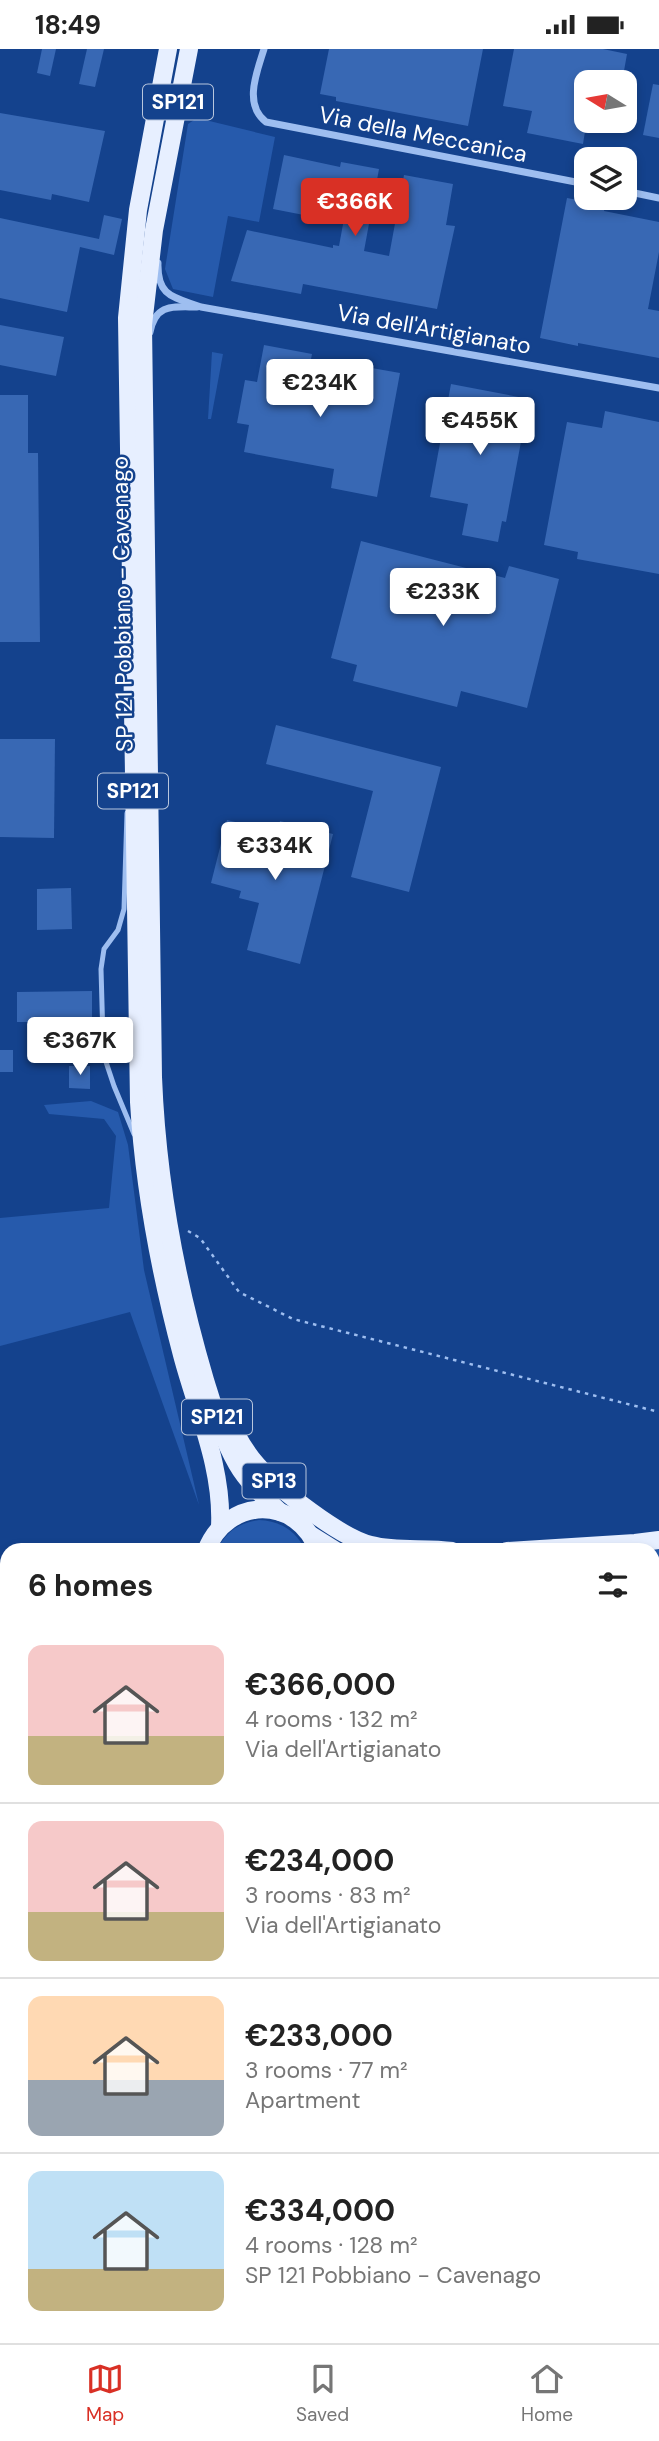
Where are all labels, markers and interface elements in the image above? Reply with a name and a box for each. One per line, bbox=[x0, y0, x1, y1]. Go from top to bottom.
text: 18:49 bbox=[35, 8, 101, 42]
north arrow bbox=[574, 70, 637, 133]
map controls bbox=[574, 70, 637, 210]
road number: SP121 bbox=[143, 85, 213, 119]
street label: Via della Meccanica bbox=[316, 99, 530, 169]
button: layers bbox=[574, 147, 637, 210]
pin: €366K bbox=[306, 179, 404, 238]
text: €366K bbox=[317, 186, 393, 216]
street label: Via dell'Artigianato bbox=[335, 297, 533, 361]
pin: €234K bbox=[271, 359, 369, 419]
text: €234K bbox=[282, 367, 358, 397]
pin: €455K bbox=[431, 397, 529, 457]
text: €455K bbox=[442, 405, 518, 435]
street label: SP 121 Pobbiano - Cavenago bbox=[104, 456, 140, 752]
pin: €233K bbox=[394, 569, 492, 628]
text: €233K bbox=[406, 576, 480, 606]
road number: SP121 bbox=[98, 773, 168, 809]
pin: €334K bbox=[226, 823, 324, 882]
text: €334K bbox=[237, 830, 313, 860]
pin: €367K bbox=[31, 1017, 129, 1077]
text: €367K bbox=[43, 1025, 117, 1055]
road number: SP121 bbox=[182, 1399, 252, 1435]
road number: SP13 bbox=[243, 1463, 306, 1499]
text: 6 homes bbox=[28, 1566, 153, 1605]
icon: filters bbox=[594, 1566, 632, 1604]
text: €366,000 bbox=[245, 1665, 396, 1704]
icon: home bbox=[84, 1673, 168, 1757]
text: 4 rooms · 132 m² bbox=[245, 1704, 417, 1734]
text: Via dell'Artigianato bbox=[245, 1734, 441, 1764]
text: €234,000 bbox=[245, 1841, 394, 1880]
icon: home bbox=[84, 1849, 168, 1933]
text: 3 rooms · 83 m² bbox=[245, 1880, 411, 1910]
text: Via dell'Artigianato bbox=[245, 1910, 441, 1940]
text: €233,000 bbox=[245, 2016, 393, 2055]
icon: home bbox=[84, 2024, 168, 2108]
text: 3 rooms · 77 m² bbox=[245, 2055, 408, 2085]
text: Apartment bbox=[245, 2085, 360, 2115]
text: €334,000 bbox=[245, 2191, 395, 2230]
icon: home bbox=[84, 2199, 168, 2283]
text: 4 rooms · 128 m² bbox=[245, 2230, 417, 2260]
text: SP 121 Pobbiano - Cavenago bbox=[245, 2260, 541, 2290]
tab: Map bbox=[86, 2360, 124, 2427]
tab: Saved bbox=[296, 2360, 349, 2427]
tab: Home bbox=[521, 2360, 573, 2427]

